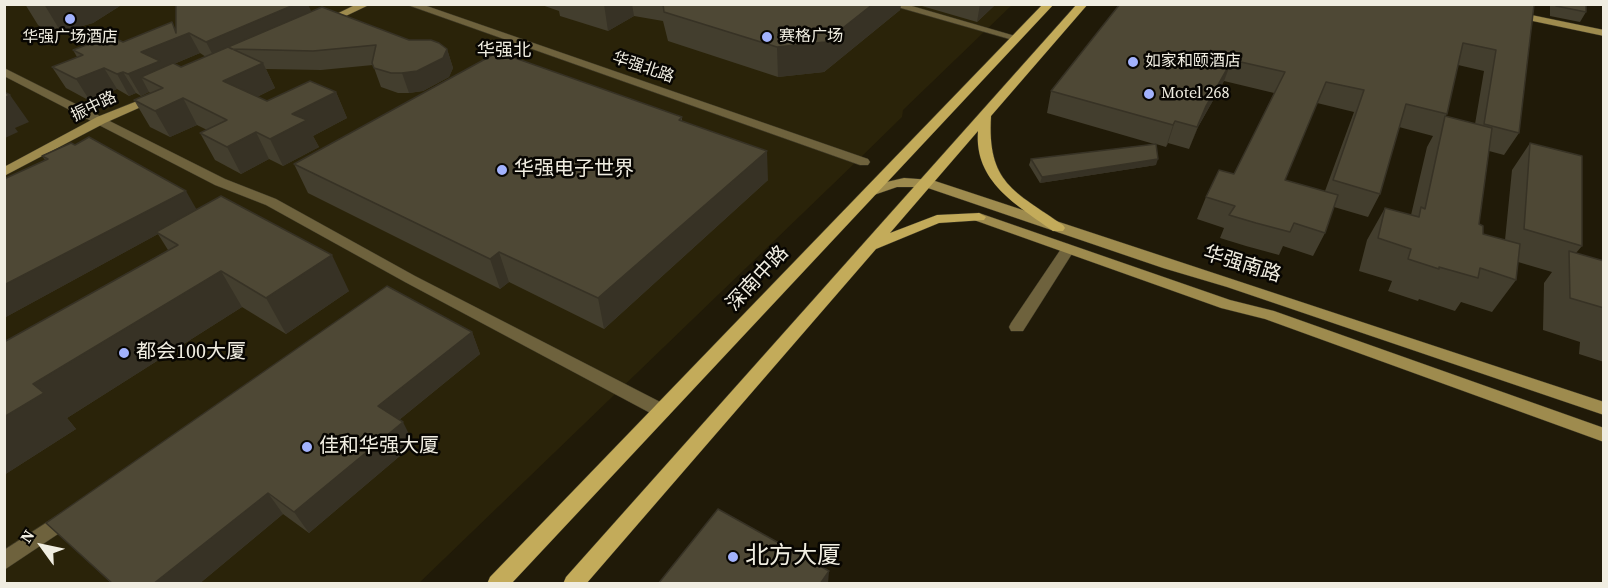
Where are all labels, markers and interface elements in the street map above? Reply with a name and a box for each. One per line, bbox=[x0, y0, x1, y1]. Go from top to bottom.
marker: 华强广场酒店 bbox=[63, 12, 77, 26]
place label: 赛格广场 bbox=[779, 27, 843, 47]
place label: 华强广场酒店 bbox=[22, 28, 118, 48]
marker: 赛格广场 bbox=[760, 30, 774, 44]
district label: 华强北 bbox=[477, 40, 531, 62]
street label: 华强北路 bbox=[610, 49, 676, 87]
place label: 如家和颐酒店 bbox=[1145, 52, 1241, 72]
marker: 如家和颐酒店 bbox=[1126, 55, 1140, 69]
place label: Motel 268 bbox=[1161, 84, 1229, 104]
marker: Motel 268 bbox=[1142, 87, 1156, 101]
street label: 振中路 bbox=[68, 88, 120, 126]
place label: 华强电子世界 bbox=[514, 158, 634, 182]
marker: 华强电子世界 bbox=[495, 163, 509, 177]
street label: 深南中路 bbox=[722, 242, 794, 316]
street label: 华强南路 bbox=[1200, 242, 1284, 288]
place label: 都会100大厦 bbox=[136, 341, 246, 365]
marker: 都会100大厦 bbox=[117, 346, 131, 360]
place label: 佳和华强大厦 bbox=[319, 435, 439, 459]
marker: 佳和华强大厦 bbox=[300, 440, 314, 454]
north arrow bbox=[12, 516, 72, 576]
text: N bbox=[15, 525, 39, 547]
place label: 北方大厦 bbox=[745, 543, 841, 571]
marker: 北方大厦 bbox=[726, 550, 740, 564]

